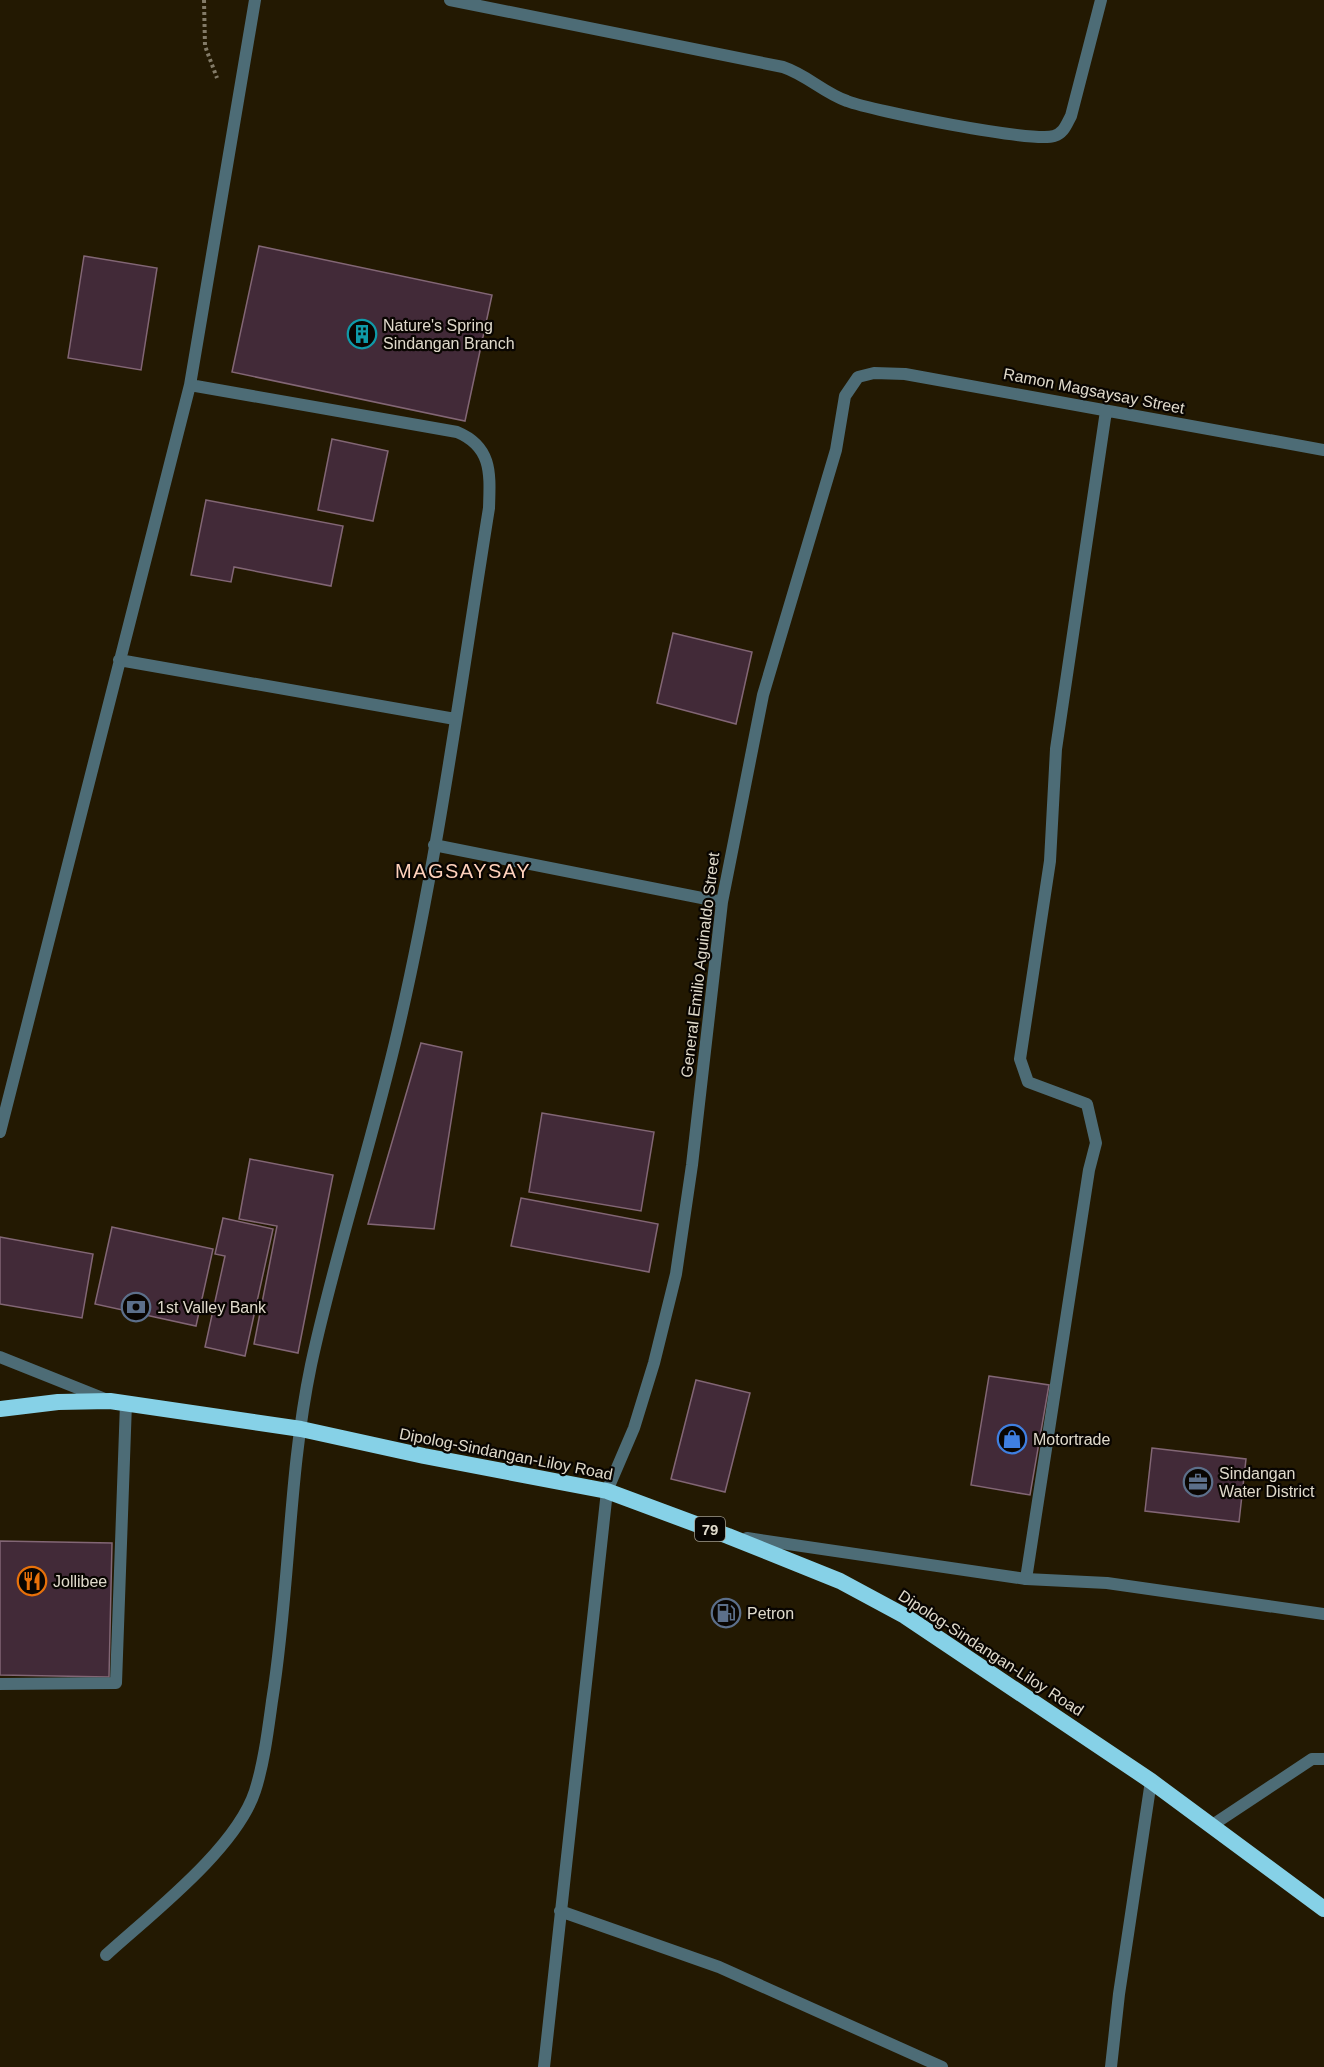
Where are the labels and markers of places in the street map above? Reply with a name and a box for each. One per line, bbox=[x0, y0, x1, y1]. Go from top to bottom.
place label: Nature's Spring Sindangan Branch bbox=[383, 317, 515, 352]
building icon: Nature's Spring Sindangan Branch bbox=[346, 318, 378, 350]
bank icon: 1st Valley Bank bbox=[120, 1291, 152, 1323]
place label: 1st Valley Bank bbox=[157, 1299, 267, 1316]
shop icon: Motortrade bbox=[996, 1423, 1028, 1455]
place label: Motortrade bbox=[1033, 1431, 1110, 1448]
place label: Sindangan Water District bbox=[1219, 1465, 1315, 1500]
office icon: Sindangan Water District bbox=[1182, 1466, 1214, 1498]
restaurant icon: Jollibee bbox=[16, 1565, 48, 1597]
place label: Jollibee bbox=[53, 1573, 107, 1590]
fuel station icon: Petron bbox=[710, 1597, 742, 1629]
place label: Petron bbox=[747, 1605, 794, 1622]

